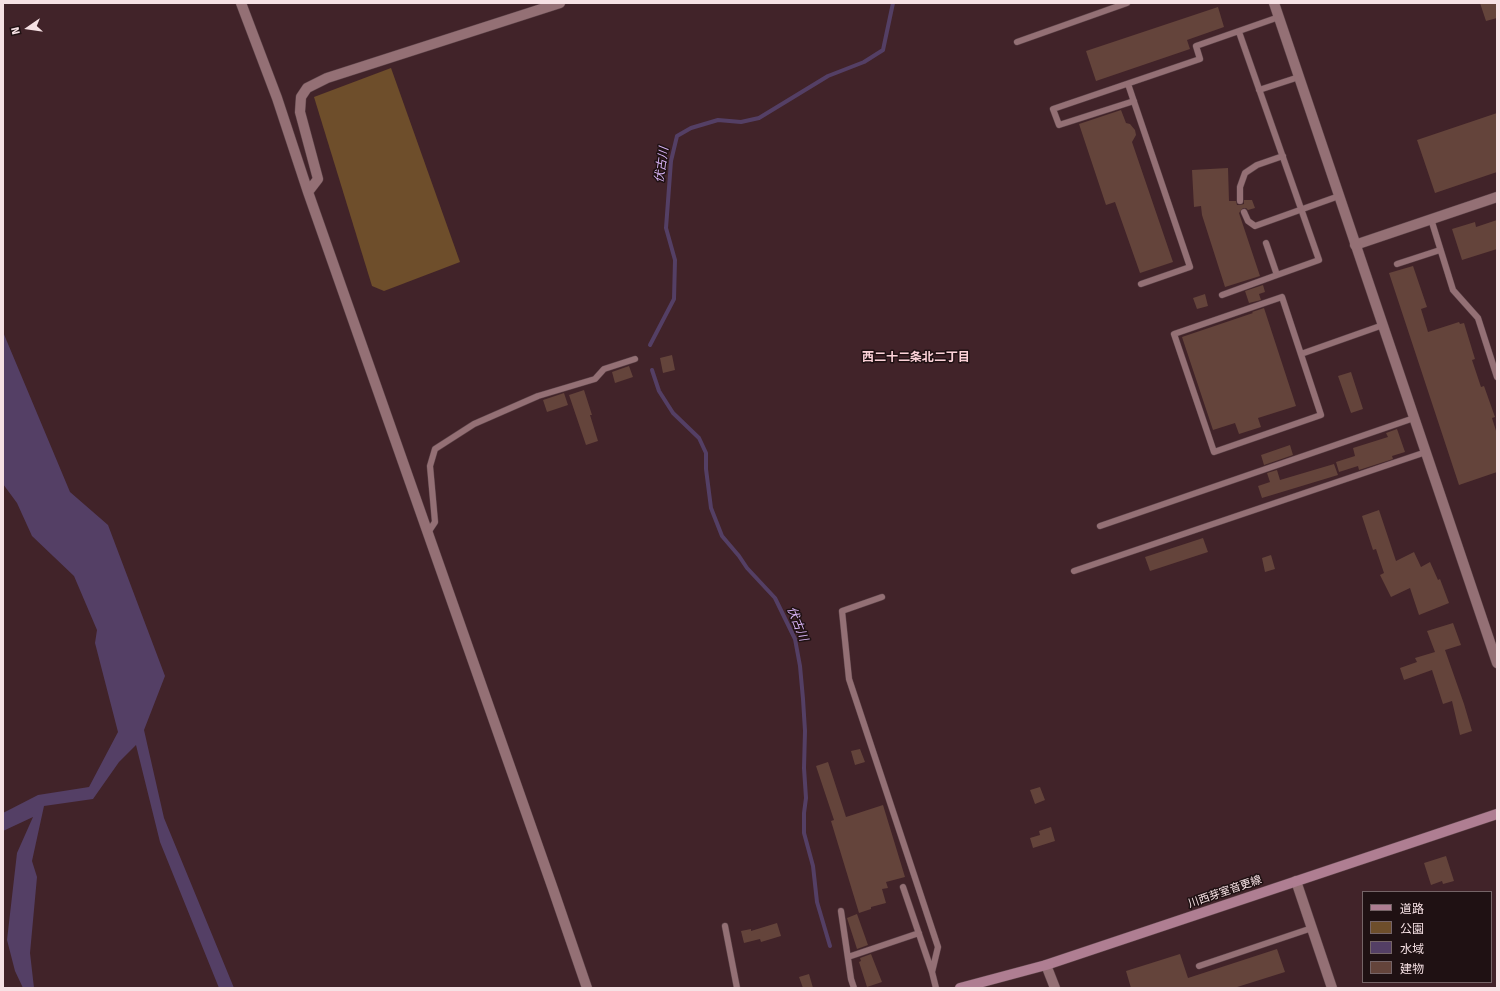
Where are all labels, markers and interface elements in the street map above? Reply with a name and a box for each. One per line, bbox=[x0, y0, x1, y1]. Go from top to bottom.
north arrow bbox=[8, 8, 48, 48]
text: N bbox=[9, 26, 23, 36]
water label: 伏古川 bbox=[652, 146, 672, 184]
district label: 西二十二条北二丁目 bbox=[862, 351, 970, 365]
water label: 伏古川 bbox=[784, 605, 810, 643]
street label: 川西芽室音更線 bbox=[1186, 873, 1264, 911]
legend bbox=[1362, 891, 1492, 983]
text: 道路 bbox=[1400, 902, 1424, 916]
text: 公園 bbox=[1400, 922, 1424, 936]
text: 水域 bbox=[1400, 942, 1424, 956]
text: 建物 bbox=[1400, 962, 1424, 976]

